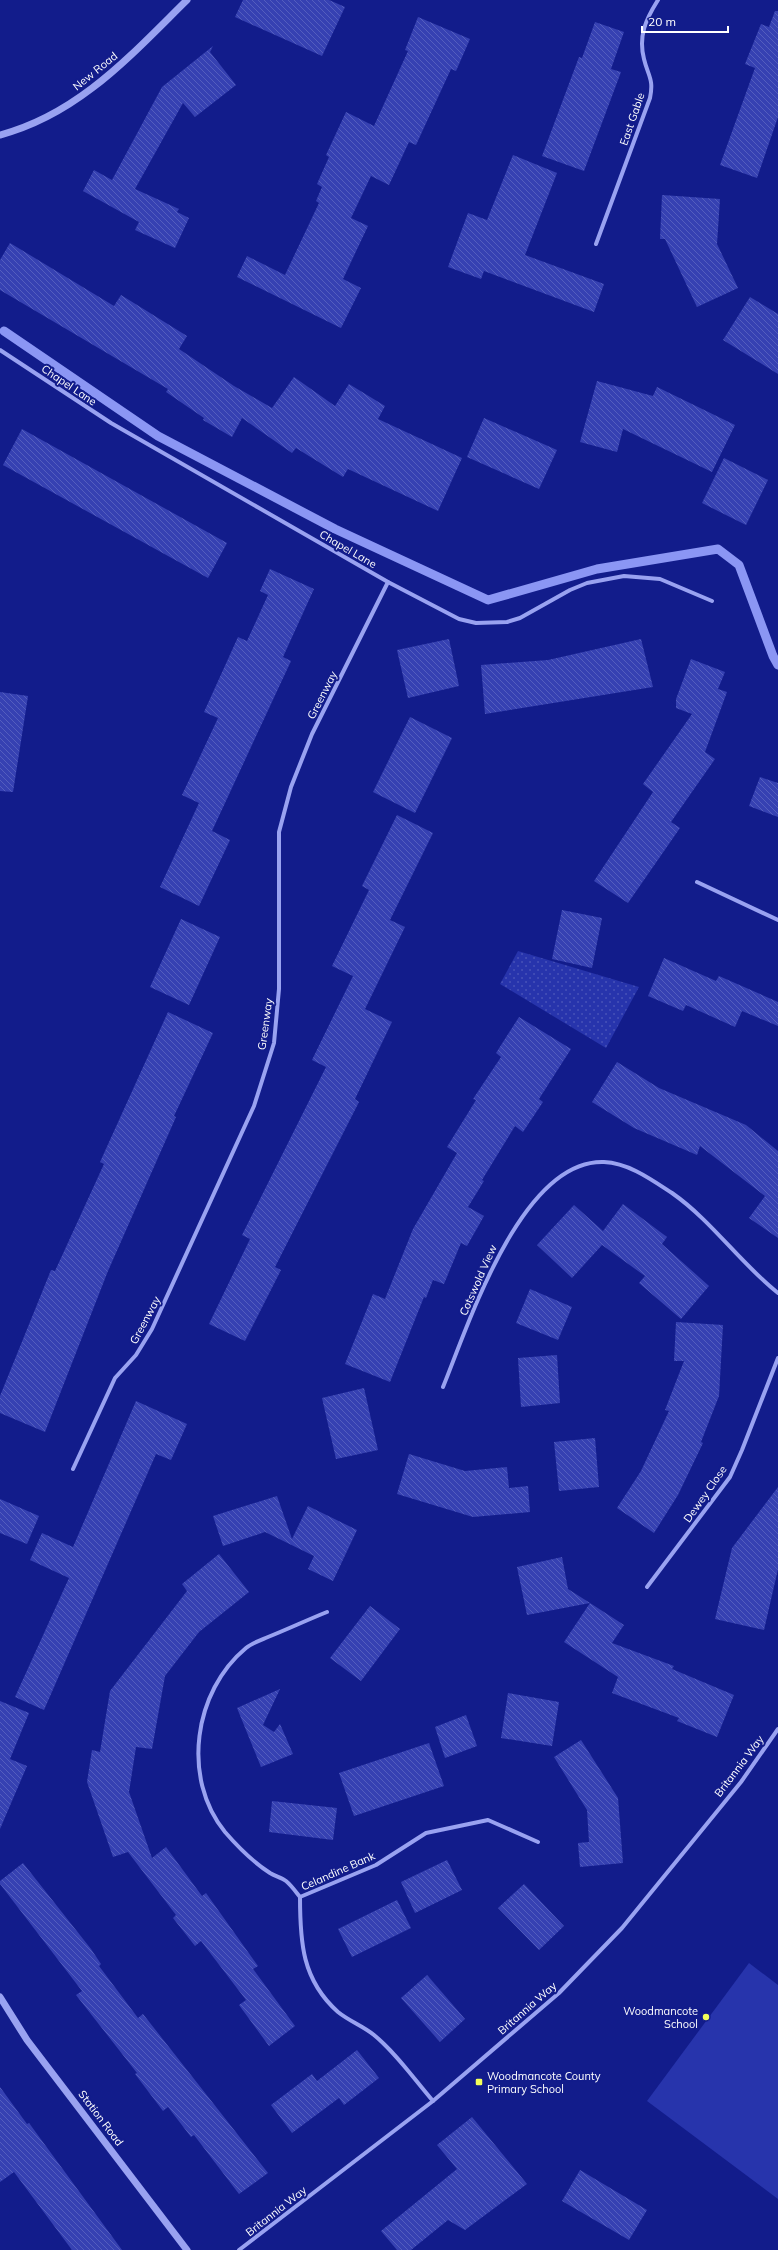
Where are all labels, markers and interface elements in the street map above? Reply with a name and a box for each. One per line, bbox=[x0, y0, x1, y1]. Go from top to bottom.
scale bar bbox=[642, 8, 728, 34]
text: 20 m bbox=[648, 14, 676, 29]
street label: New Road bbox=[70, 49, 120, 93]
street label: East Gable bbox=[616, 91, 648, 147]
street label: Chapel Lane bbox=[39, 361, 99, 409]
street label: Chapel Lane bbox=[317, 527, 379, 571]
street label: Greenway bbox=[304, 668, 340, 721]
street label: Greenway bbox=[254, 997, 276, 1051]
street label: Cotswold View bbox=[456, 1242, 500, 1318]
street label: Greenway bbox=[127, 1294, 163, 1346]
street label: Dewey Close bbox=[680, 1463, 730, 1525]
street label: Britannia Way bbox=[711, 1732, 767, 1800]
street label: Celandine Bank bbox=[299, 1848, 377, 1894]
street label: Britannia Way bbox=[495, 1979, 559, 2037]
place label: Woodmancote School bbox=[623, 2004, 698, 2031]
marker: Woodmancote School bbox=[701, 2012, 711, 2022]
place label: Woodmancote County Primary School bbox=[487, 2069, 601, 2096]
marker: Woodmancote County Primary School bbox=[474, 2077, 484, 2087]
street label: Station Road bbox=[75, 2087, 127, 2149]
street label: Britannia Way bbox=[243, 2183, 309, 2239]

